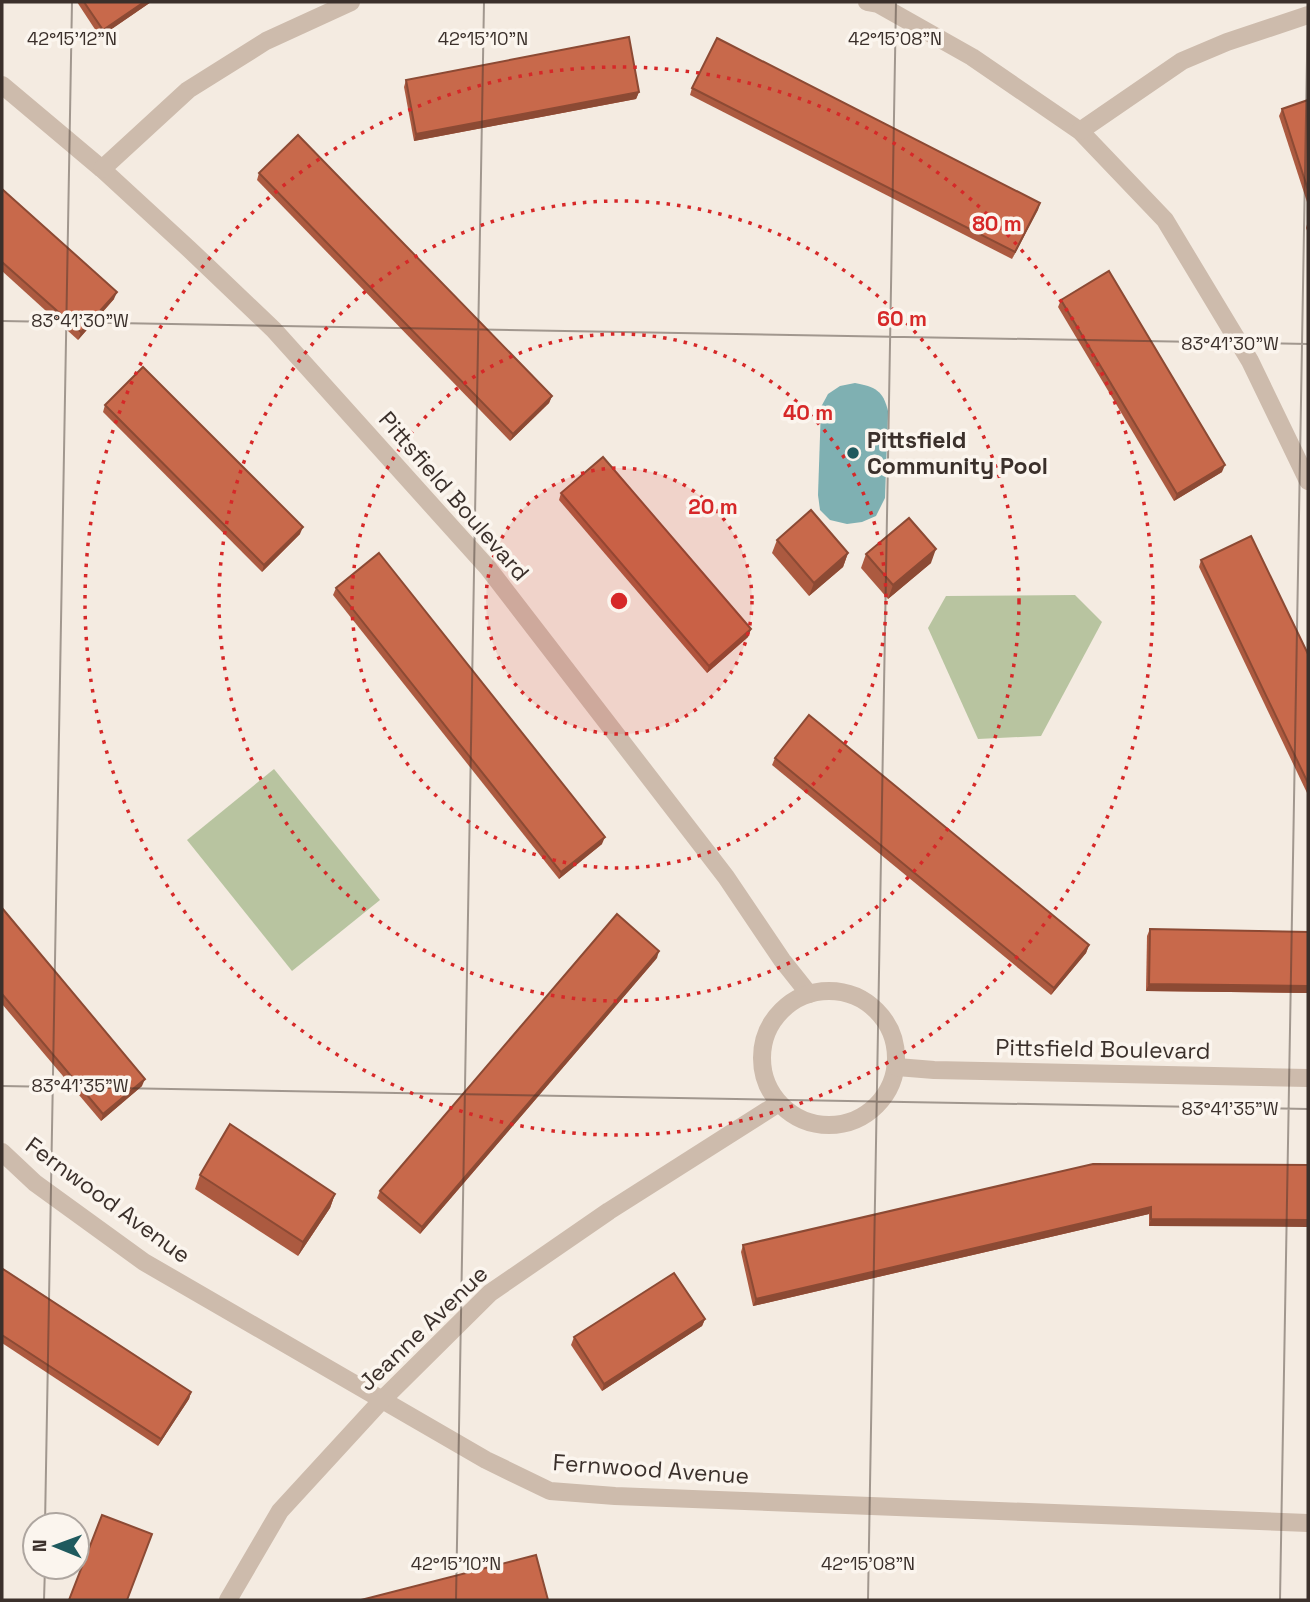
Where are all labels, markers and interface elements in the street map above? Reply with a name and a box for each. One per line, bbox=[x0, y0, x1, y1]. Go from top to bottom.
text: 42°15'12"N bbox=[27, 27, 117, 50]
text: 42°15'10"N bbox=[438, 27, 528, 50]
text: 42°15'08"N bbox=[848, 27, 942, 50]
text: 80 m bbox=[972, 210, 1022, 237]
text: 60 m bbox=[877, 305, 927, 332]
text: 83°41'30"W bbox=[31, 309, 129, 332]
text: 83°41'30"W bbox=[1181, 332, 1279, 355]
text: 40 m bbox=[783, 399, 833, 426]
street label: Pittsfield Boulevard bbox=[372, 405, 536, 587]
place label: Pittsfield Community Pool bbox=[867, 425, 1048, 481]
marker: Pittsfield Community Pool bbox=[845, 445, 861, 461]
text: 20 m bbox=[688, 493, 738, 520]
centre of rings bbox=[607, 589, 631, 613]
street label: Pittsfield Boulevard bbox=[995, 1032, 1211, 1066]
text: 83°41'35"W bbox=[32, 1074, 129, 1097]
text: 83°41'35"W bbox=[1182, 1097, 1279, 1120]
street label: Fernwood Avenue bbox=[20, 1130, 196, 1270]
street label: Jeanne Avenue bbox=[352, 1259, 494, 1397]
street label: Fernwood Avenue bbox=[552, 1447, 750, 1491]
north arrow bbox=[21, 1511, 91, 1581]
text: N bbox=[27, 1539, 52, 1552]
text: 42°15'10"N bbox=[411, 1552, 501, 1575]
text: 42°15'08"N bbox=[821, 1552, 915, 1575]

